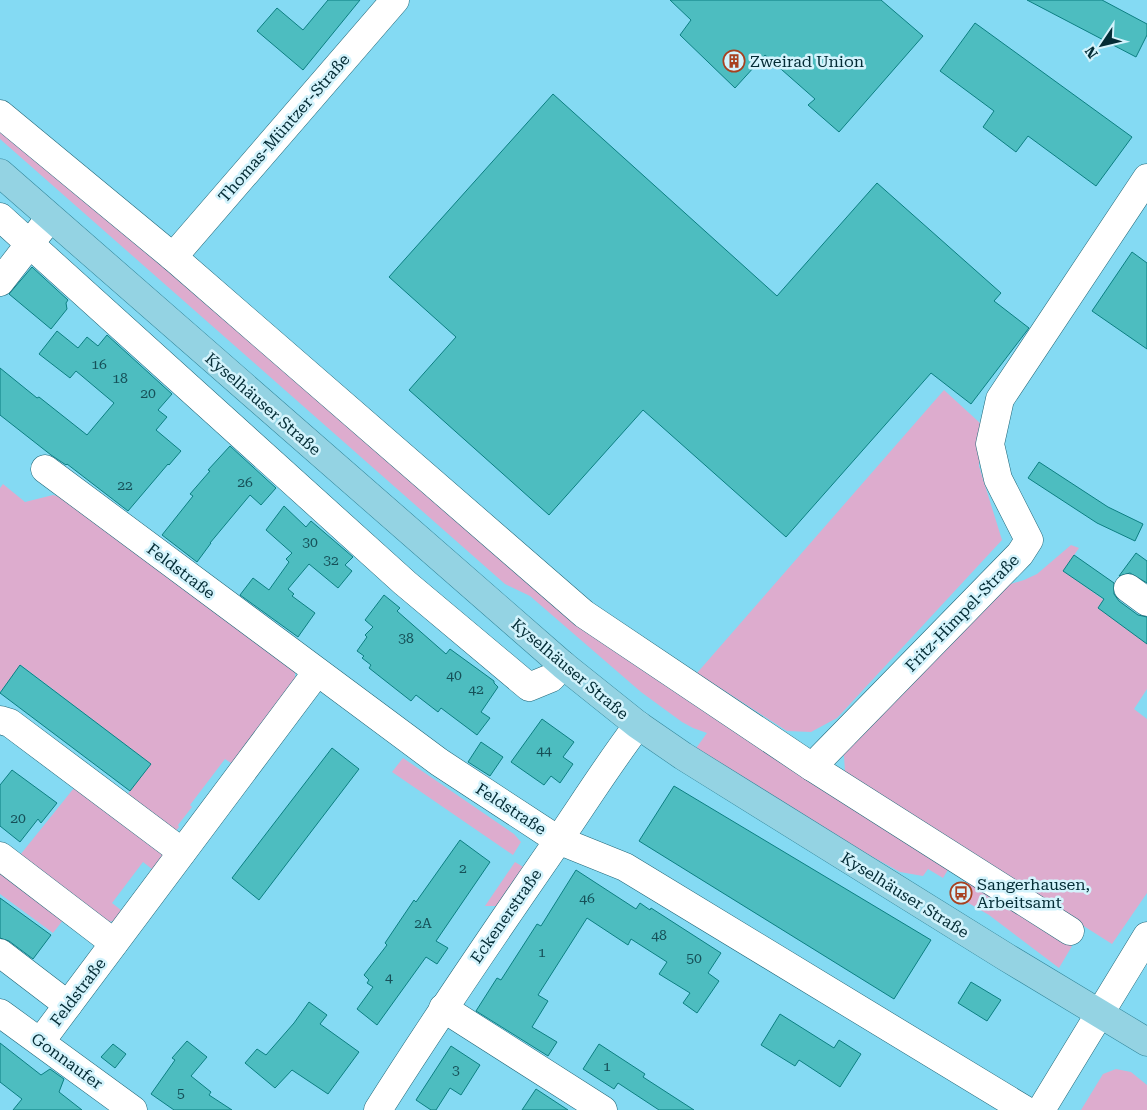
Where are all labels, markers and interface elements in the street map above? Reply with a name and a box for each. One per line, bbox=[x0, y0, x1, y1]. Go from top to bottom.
north arrow bbox=[1077, 20, 1127, 70]
text: N bbox=[1082, 43, 1101, 61]
building icon: Zweirad Union bbox=[722, 49, 746, 73]
street label: Thomas-Müntzer-Straße bbox=[214, 50, 354, 206]
place label: Zweirad Union bbox=[750, 52, 864, 71]
street label: Kyselhäuser Straße bbox=[201, 349, 325, 459]
house number: 16 bbox=[91, 356, 107, 372]
house number: 18 bbox=[112, 370, 128, 386]
house number: 20 bbox=[140, 385, 156, 401]
house number: 26 bbox=[237, 474, 253, 490]
house number: 22 bbox=[117, 477, 133, 493]
house number: 30 bbox=[302, 534, 318, 550]
street label: Feldstraße bbox=[143, 539, 219, 603]
street label: Fritz-Himpel-Straße bbox=[901, 550, 1023, 676]
house number: 32 bbox=[323, 552, 339, 568]
street label: Kyselhäuser Straße bbox=[508, 615, 632, 724]
house number: 38 bbox=[398, 630, 414, 646]
house number: 40 bbox=[446, 667, 462, 683]
house number: 42 bbox=[468, 681, 484, 697]
house number: 44 bbox=[536, 742, 552, 758]
street label: Feldstraße bbox=[472, 779, 550, 839]
house number: 20 bbox=[10, 810, 26, 826]
street label: Kyselhäuser Straße bbox=[838, 848, 972, 942]
house number: 2 bbox=[459, 860, 467, 876]
street label: Eckenerstraße bbox=[466, 865, 546, 967]
place label: Sangerhausen, Arbeitsamt bbox=[977, 875, 1090, 912]
bus stop icon: Sangerhausen, Arbeitsamt bbox=[949, 881, 973, 905]
house number: 46 bbox=[579, 890, 595, 906]
house number: 2A bbox=[414, 915, 432, 931]
house number: 48 bbox=[651, 927, 667, 943]
house number: 1 bbox=[538, 944, 546, 960]
house number: 50 bbox=[686, 950, 702, 966]
street label: Feldstraße bbox=[46, 954, 110, 1030]
house number: 4 bbox=[385, 969, 393, 985]
street label: Gonnaufer bbox=[28, 1029, 107, 1093]
house number: 1 bbox=[603, 1058, 611, 1074]
house number: 3 bbox=[452, 1062, 460, 1078]
house number: 5 bbox=[177, 1085, 185, 1101]

